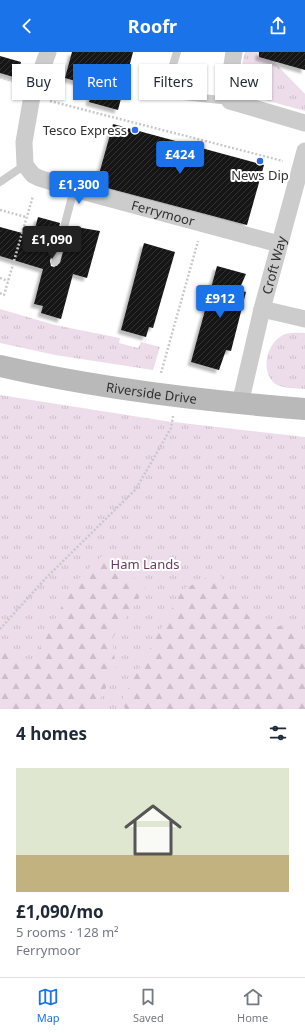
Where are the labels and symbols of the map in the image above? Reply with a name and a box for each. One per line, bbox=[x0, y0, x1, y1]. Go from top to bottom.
place label: Tesco Express bbox=[43, 121, 127, 139]
marker: Tesco Express bbox=[130, 125, 140, 135]
pin: £424 bbox=[156, 141, 204, 175]
marker: News Dip bbox=[255, 156, 265, 166]
place label: News Dip bbox=[231, 166, 289, 184]
pin: £1,300 bbox=[46, 171, 112, 205]
street label: Ferrymoor bbox=[130, 196, 197, 230]
pin: £1,090 bbox=[19, 226, 85, 260]
street label: Croft Way bbox=[257, 234, 291, 296]
pin: £912 bbox=[196, 285, 244, 319]
street label: Riverside Drive bbox=[105, 378, 198, 408]
park label: Ham Lands bbox=[111, 555, 179, 573]

